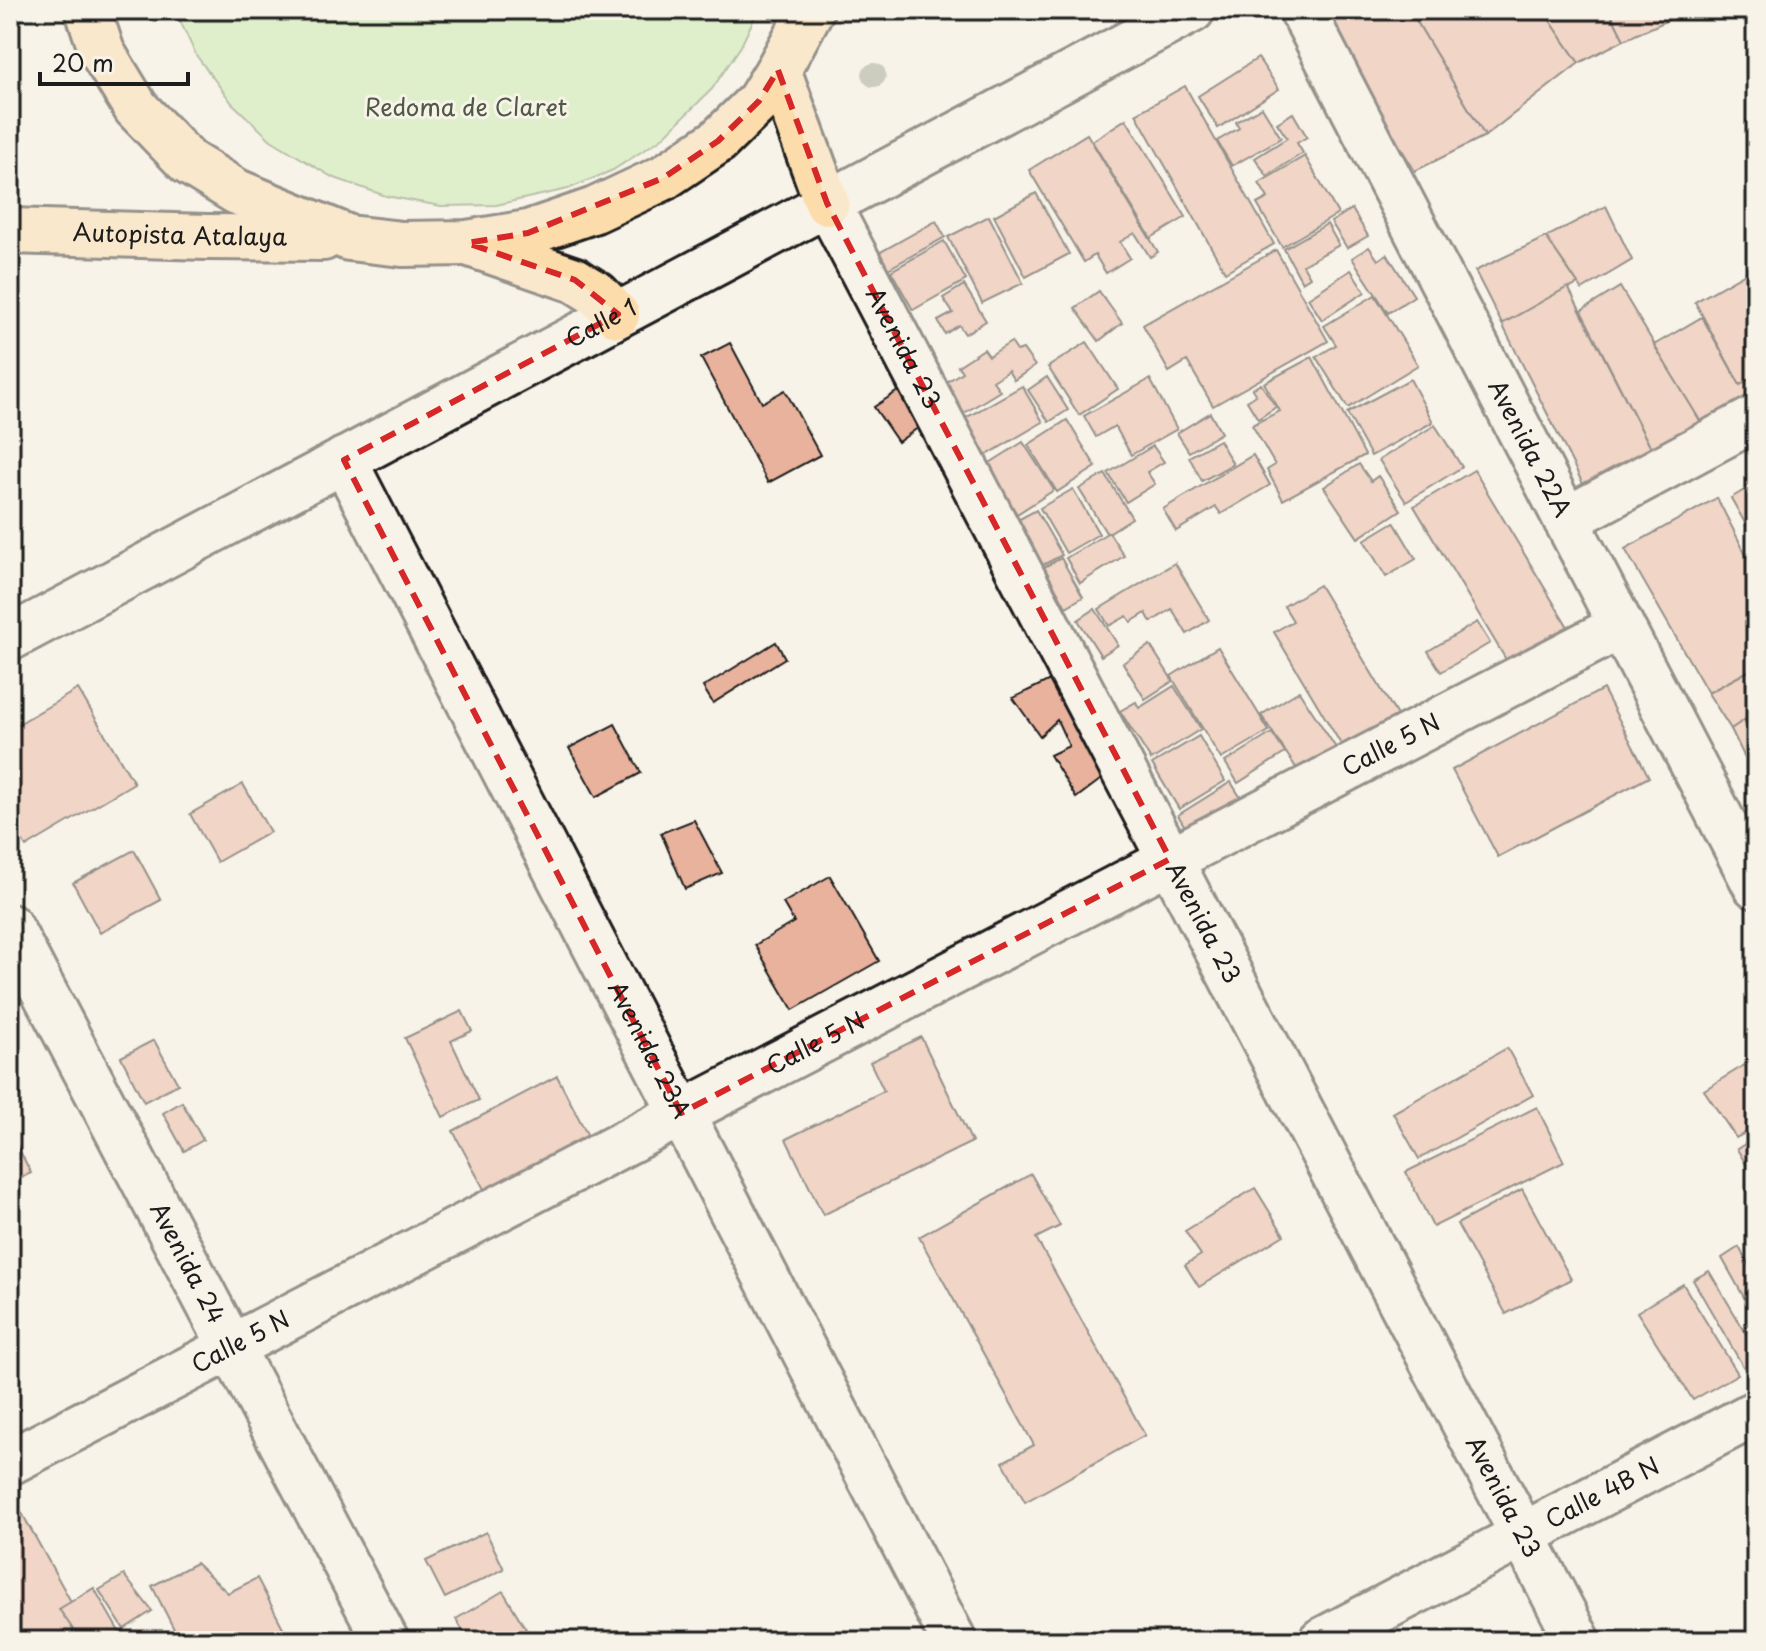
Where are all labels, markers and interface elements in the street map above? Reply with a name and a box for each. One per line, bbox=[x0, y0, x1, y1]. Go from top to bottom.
scale bar bbox=[40, 36, 188, 86]
text: 20 m bbox=[52, 44, 114, 80]
park label: Redoma de Claret bbox=[365, 88, 567, 124]
street label: Autopista Atalaya bbox=[72, 213, 287, 254]
street label: Avenida 23 bbox=[858, 280, 951, 415]
street label: Calle 1 bbox=[559, 288, 643, 356]
street label: Avenida 22A bbox=[1480, 373, 1582, 523]
street label: Calle 5 N bbox=[1335, 703, 1446, 784]
street label: Avenida 23 bbox=[1158, 855, 1251, 989]
street label: Avenida 23A bbox=[600, 974, 701, 1124]
street label: Calle 5 N bbox=[759, 1001, 871, 1083]
street label: Avenida 24 bbox=[142, 1195, 236, 1329]
street label: Calle 5 N bbox=[184, 1300, 295, 1381]
street label: Avenida 23 bbox=[1458, 1429, 1551, 1563]
street label: Calle 4B N bbox=[1538, 1447, 1665, 1536]

